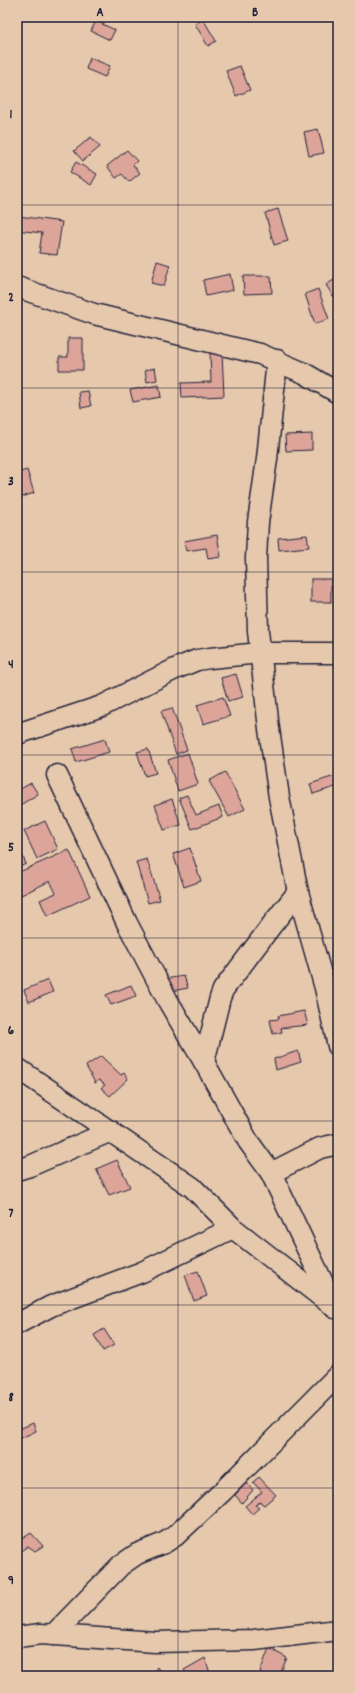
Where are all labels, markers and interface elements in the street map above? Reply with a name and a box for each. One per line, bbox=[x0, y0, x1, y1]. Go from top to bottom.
text: A bbox=[96, 4, 104, 23]
text: B bbox=[252, 4, 258, 23]
text: 1 bbox=[10, 106, 13, 125]
text: 2 bbox=[8, 289, 14, 308]
text: 3 bbox=[8, 473, 14, 492]
text: 4 bbox=[8, 656, 14, 675]
text: 5 bbox=[8, 839, 14, 858]
text: 6 bbox=[8, 1022, 15, 1041]
text: 7 bbox=[9, 1205, 14, 1224]
text: 8 bbox=[8, 1389, 14, 1408]
text: 9 bbox=[8, 1572, 14, 1591]

